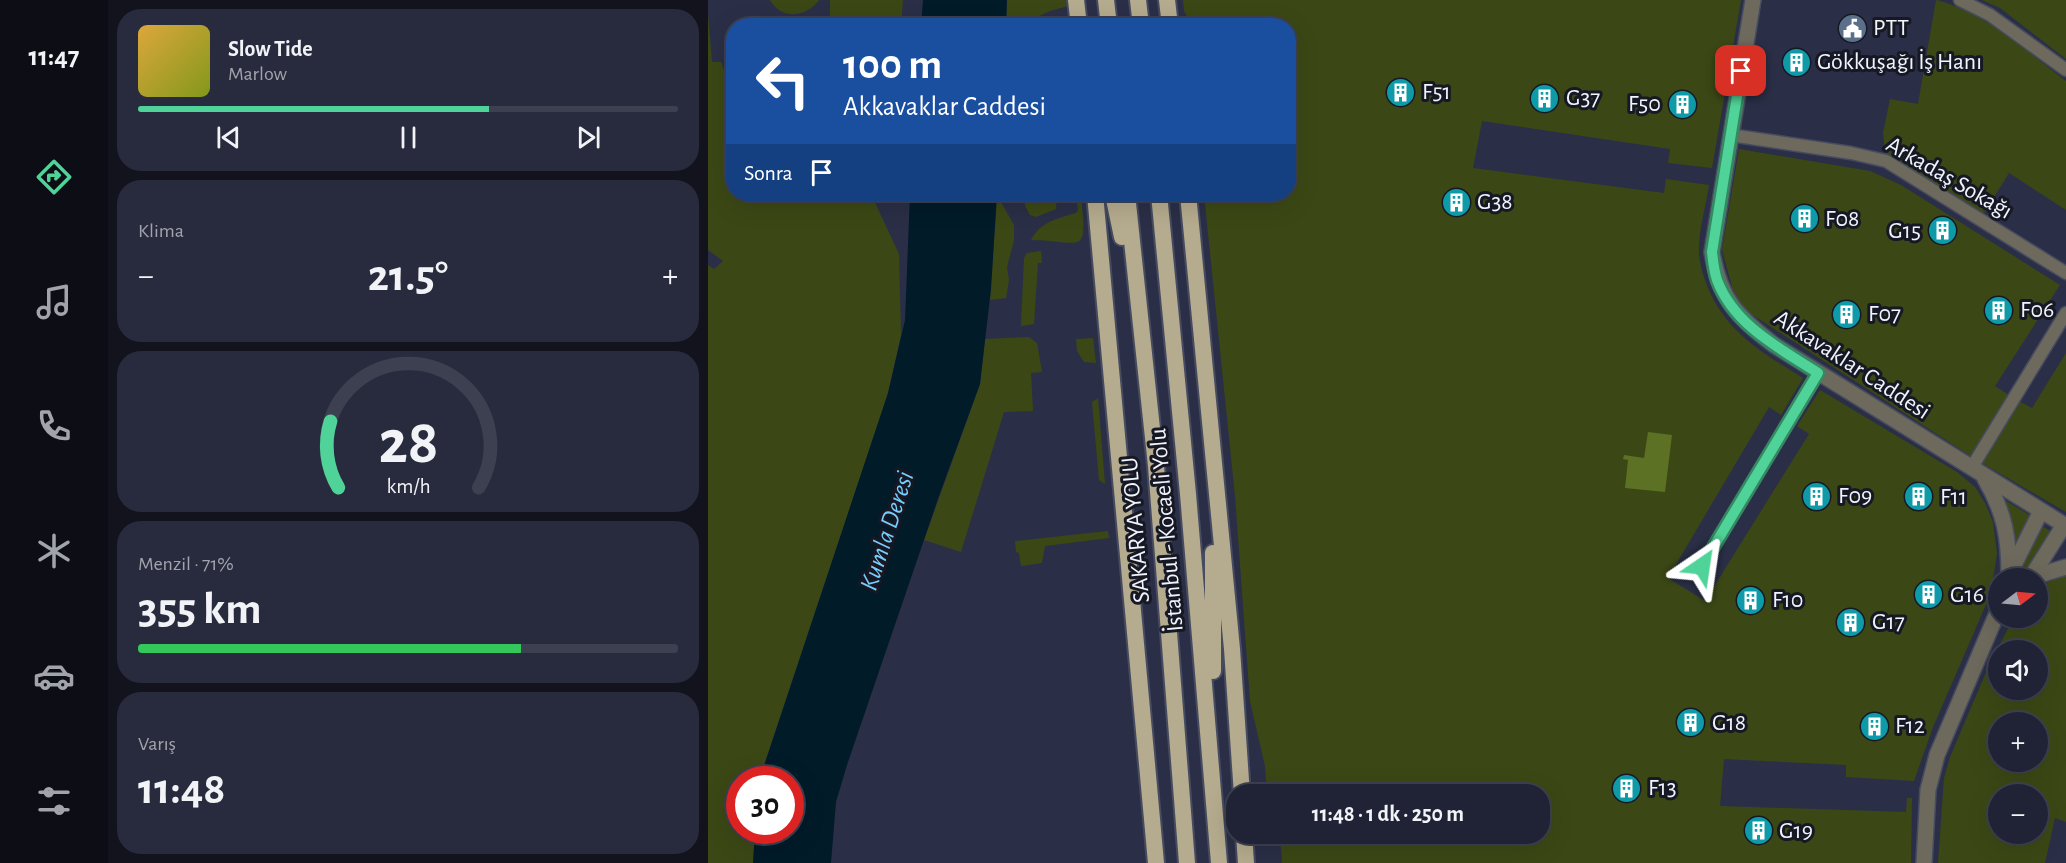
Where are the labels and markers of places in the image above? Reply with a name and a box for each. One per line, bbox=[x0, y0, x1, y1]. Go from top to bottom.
public building icon: PTT bbox=[1836, 12, 1868, 44]
place label: PTT bbox=[1873, 16, 1909, 40]
pin bbox=[1715, 45, 1766, 96]
building icon: Gökkuşağı İş Hanı bbox=[1780, 46, 1812, 78]
place label: Gökkuşağı İş Hanı bbox=[1817, 49, 1982, 74]
building icon: F51 bbox=[1385, 76, 1417, 108]
place label: F51 bbox=[1422, 80, 1451, 104]
building icon: G37 bbox=[1529, 82, 1561, 114]
place label: G37 bbox=[1566, 86, 1600, 110]
building icon: F50 bbox=[1666, 88, 1698, 120]
place label: F50 bbox=[1628, 92, 1661, 116]
building icon: G38 bbox=[1440, 186, 1472, 218]
place label: G38 bbox=[1477, 190, 1513, 214]
building icon: F08 bbox=[1788, 203, 1820, 235]
place label: F08 bbox=[1825, 207, 1859, 231]
building icon: G15 bbox=[1926, 215, 1958, 247]
place label: G15 bbox=[1888, 219, 1921, 243]
building icon: F06 bbox=[1983, 294, 2015, 326]
building icon: F07 bbox=[1831, 298, 1863, 330]
place label: F06 bbox=[2020, 298, 2054, 322]
place label: F07 bbox=[1868, 302, 1901, 326]
building icon: F09 bbox=[1801, 480, 1833, 512]
building icon: F11 bbox=[1903, 481, 1935, 513]
place label: F09 bbox=[1838, 484, 1872, 508]
place label: F11 bbox=[1940, 485, 1967, 509]
building icon: G16 bbox=[1913, 579, 1945, 611]
place label: G16 bbox=[1950, 583, 1984, 607]
building icon: F10 bbox=[1735, 584, 1767, 616]
place label: F10 bbox=[1772, 588, 1803, 612]
building icon: G17 bbox=[1835, 606, 1867, 638]
place label: G17 bbox=[1872, 610, 1905, 634]
building icon: G18 bbox=[1675, 707, 1707, 739]
building icon: F12 bbox=[1858, 710, 1890, 742]
place label: G18 bbox=[1712, 711, 1746, 735]
place label: F12 bbox=[1895, 714, 1925, 738]
building icon: F13 bbox=[1611, 772, 1643, 804]
place label: F13 bbox=[1648, 776, 1677, 800]
building icon: G19 bbox=[1742, 815, 1774, 847]
place label: G19 bbox=[1779, 819, 1813, 843]

